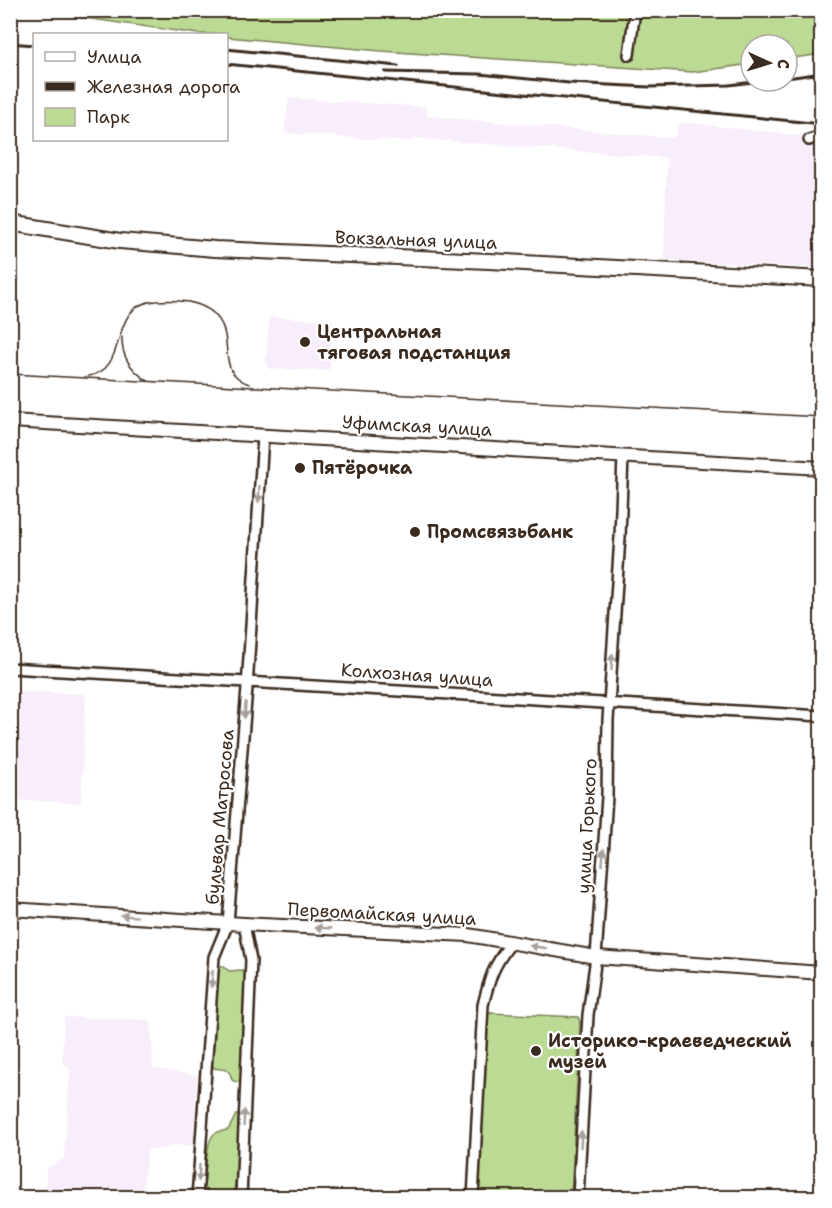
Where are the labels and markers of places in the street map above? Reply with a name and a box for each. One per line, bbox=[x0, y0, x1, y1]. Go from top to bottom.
place label: Центральная тяговая подстанция bbox=[317, 320, 511, 365]
marker: Центральная тяговая подстанция bbox=[298, 335, 312, 349]
place label: Пятёрочка bbox=[312, 456, 413, 480]
marker: Пятёрочка bbox=[293, 461, 307, 475]
place label: Промсвязьбанк bbox=[427, 520, 573, 544]
marker: Промсвязьбанк bbox=[408, 525, 422, 539]
place label: Историко-краеведческий музей bbox=[548, 1029, 792, 1074]
marker: Историко-краеведческий музей bbox=[529, 1044, 543, 1058]

